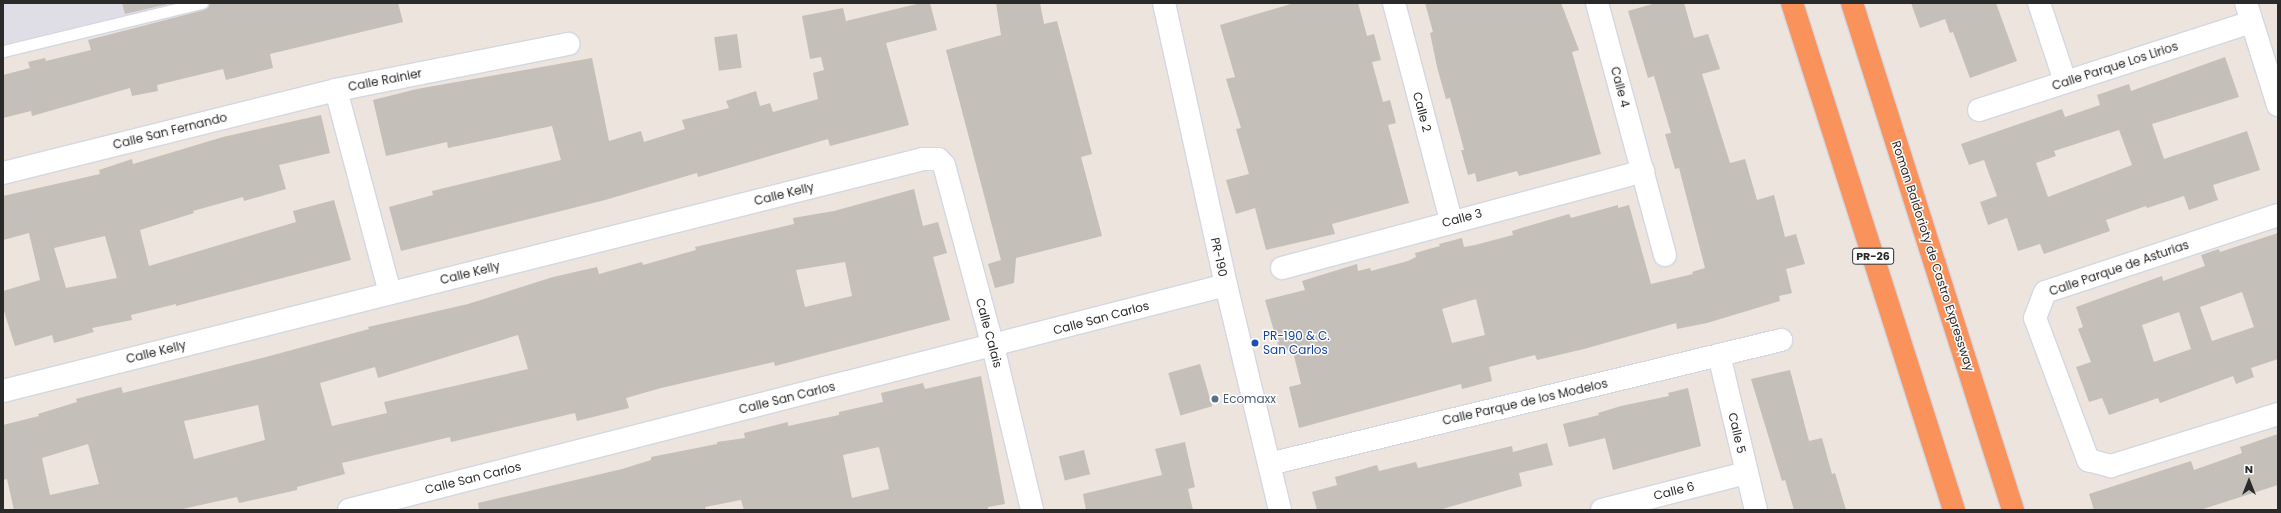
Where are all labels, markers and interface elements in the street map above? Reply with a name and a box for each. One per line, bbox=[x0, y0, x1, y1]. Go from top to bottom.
street label: Calle Parque Los Lirios bbox=[2050, 39, 2180, 93]
street label: Calle 4 bbox=[1608, 65, 1632, 109]
street label: Calle Rainier bbox=[347, 66, 423, 94]
street label: Calle 2 bbox=[1410, 90, 1434, 134]
street label: Calle San Fernando bbox=[111, 110, 229, 152]
street label: Roman Baldorioty de Castro Expressway bbox=[1889, 139, 1977, 373]
street label: Calle Kelly bbox=[753, 180, 815, 208]
street label: Calle 3 bbox=[1440, 206, 1484, 230]
street label: PR-190 bbox=[1208, 236, 1230, 278]
street label: Calle Parque de Asturias bbox=[2047, 237, 2191, 299]
road number: PR-26 bbox=[1852, 247, 1894, 265]
street label: Calle Kelly bbox=[439, 259, 501, 287]
street label: Calle Calais bbox=[973, 297, 1005, 369]
street label: Calle San Carlos bbox=[1051, 298, 1151, 338]
place label: PR-190 & C. San Carlos bbox=[1263, 329, 1330, 357]
street label: Calle Kelly bbox=[125, 338, 187, 366]
marker: PR-190 & C. San Carlos bbox=[1250, 338, 1260, 348]
street label: Calle Parque de los Modelos bbox=[1441, 376, 1609, 428]
street label: Calle San Carlos bbox=[737, 379, 837, 417]
place label: Ecomaxx bbox=[1223, 392, 1276, 406]
marker: Ecomaxx bbox=[1210, 394, 1220, 404]
street label: Calle 5 bbox=[1725, 411, 1749, 455]
street label: Calle San Carlos bbox=[423, 459, 523, 497]
north arrow bbox=[2229, 461, 2269, 501]
text: N bbox=[2245, 461, 2253, 477]
street label: Calle 6 bbox=[1652, 479, 1696, 503]

